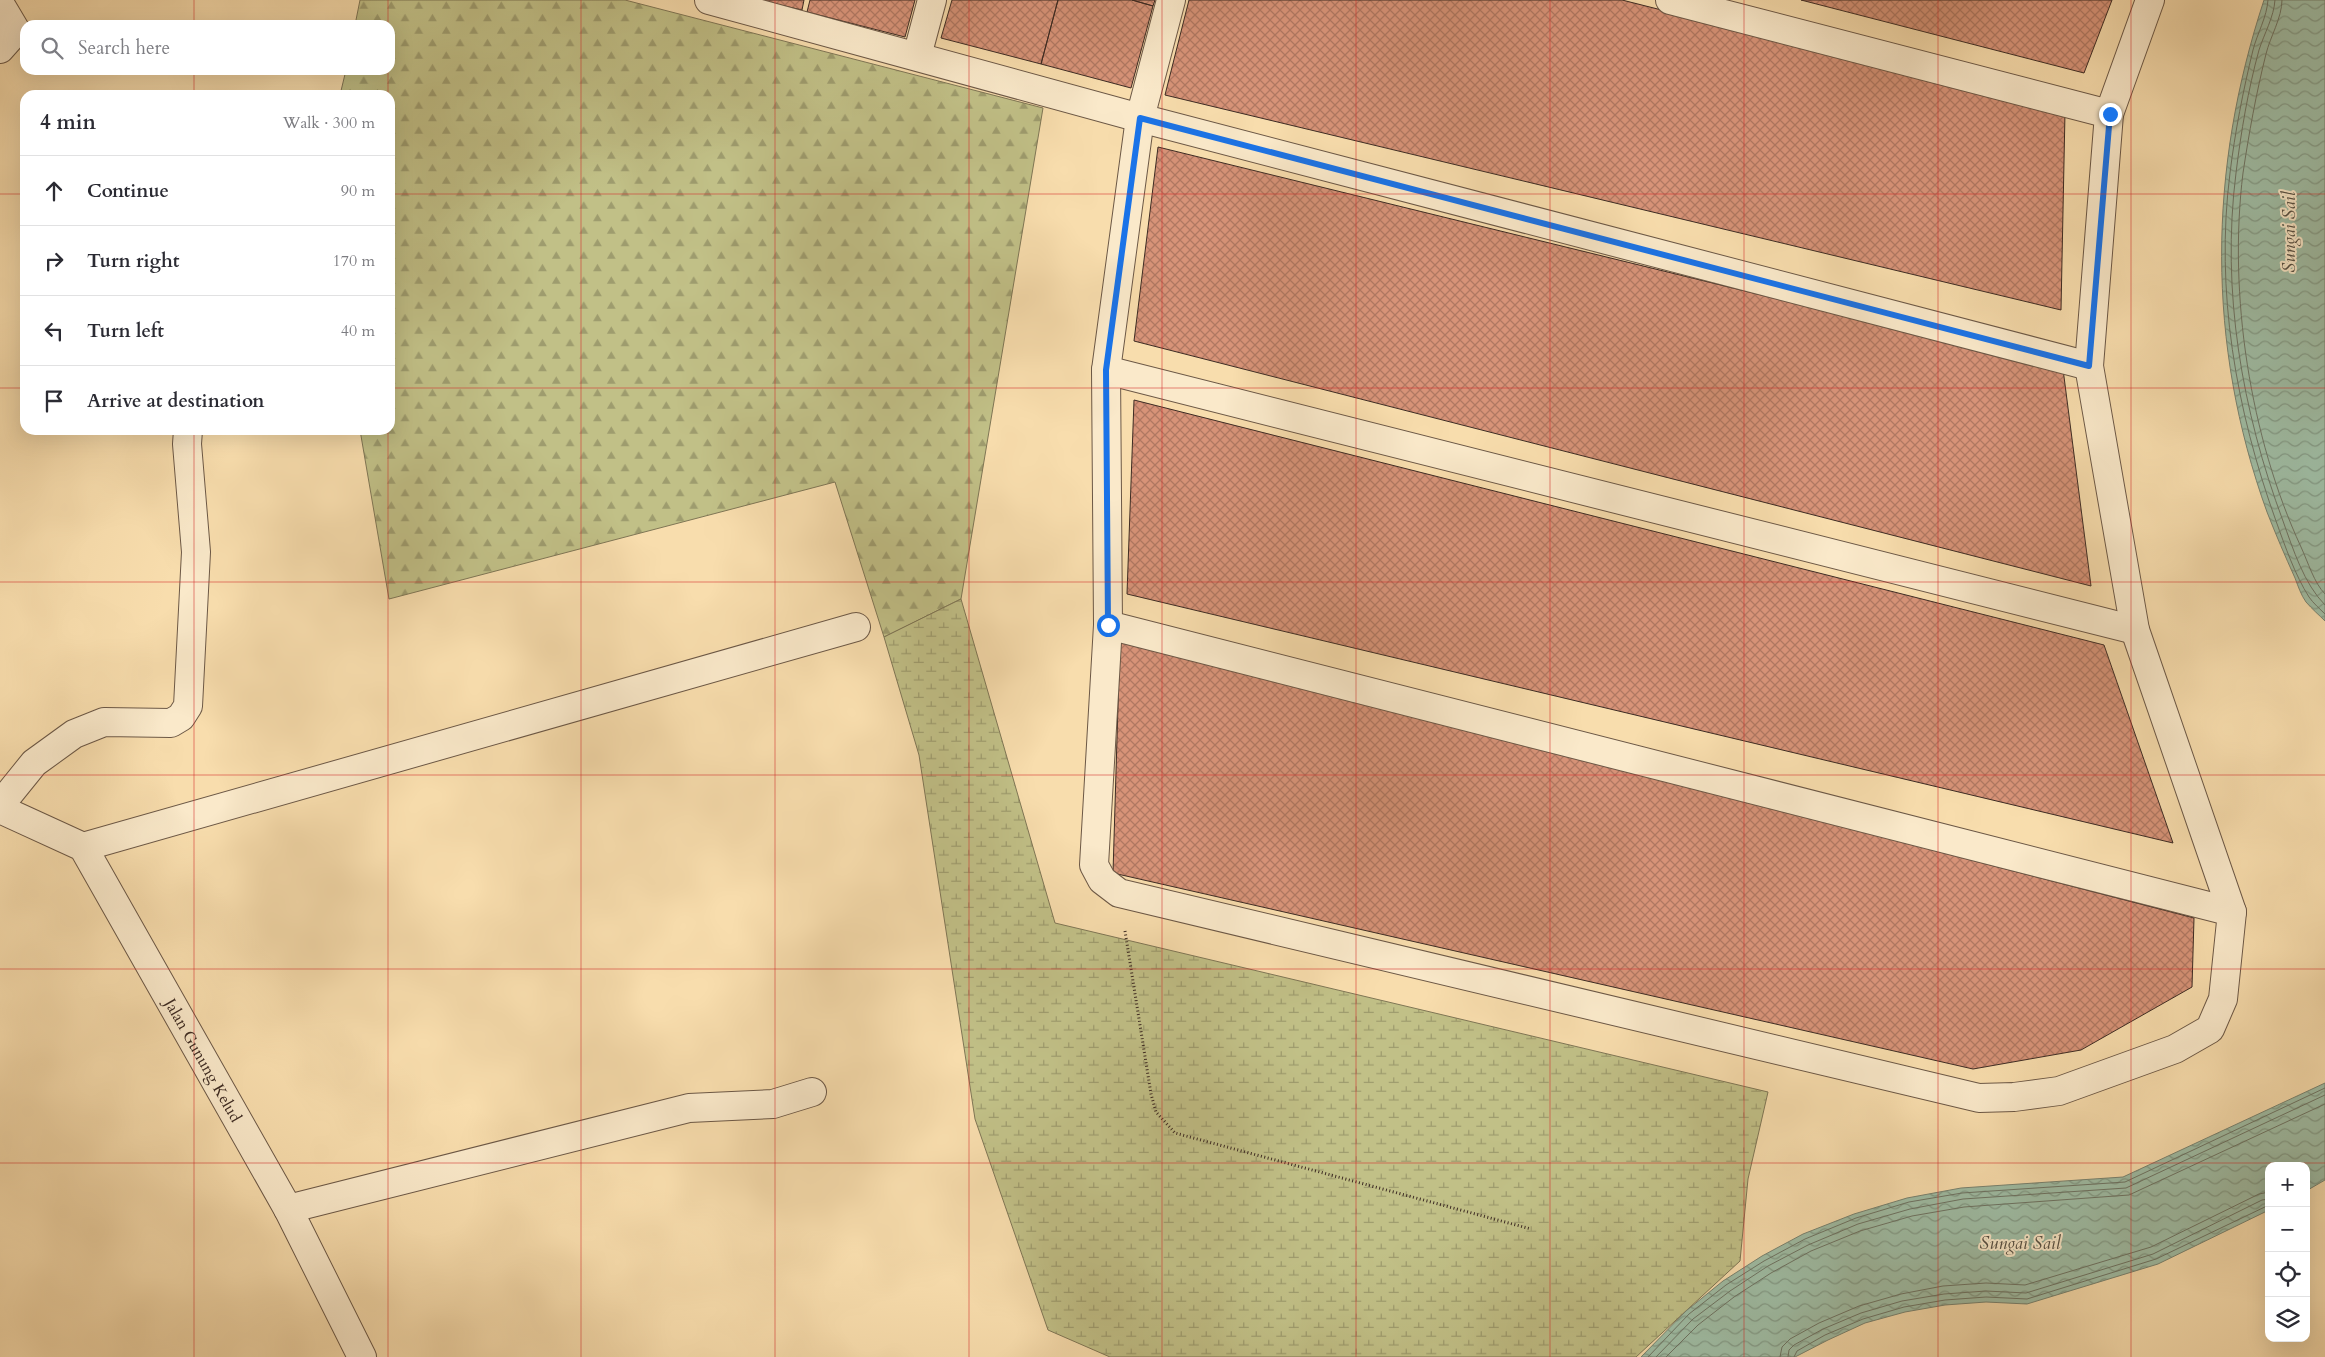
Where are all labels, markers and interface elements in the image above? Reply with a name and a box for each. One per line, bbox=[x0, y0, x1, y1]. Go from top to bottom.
search box bbox=[20, 20, 395, 75]
icon: search bbox=[38, 34, 66, 62]
text: Search here bbox=[78, 35, 170, 61]
route end bbox=[2099, 103, 2122, 126]
text: 4 min bbox=[40, 108, 96, 137]
text: Walk · 300 m bbox=[283, 112, 375, 134]
icon: ahead bbox=[40, 177, 68, 205]
text: Continue bbox=[87, 178, 169, 204]
text: 90 m bbox=[341, 180, 375, 202]
water label: Sungai Sail bbox=[2277, 190, 2302, 273]
icon: right bbox=[40, 247, 68, 275]
text: Turn right bbox=[87, 248, 179, 274]
text: 170 m bbox=[333, 250, 375, 272]
icon: left bbox=[40, 317, 68, 345]
text: Turn left bbox=[87, 318, 164, 344]
text: 40 m bbox=[341, 320, 375, 342]
icon: arrive bbox=[40, 387, 68, 415]
text: Arrive at destination bbox=[87, 388, 264, 414]
route start bbox=[1097, 614, 1120, 637]
street label: Jalan Gunung Kelud bbox=[158, 993, 247, 1127]
map controls bbox=[2265, 1162, 2310, 1342]
button: + bbox=[2265, 1162, 2310, 1207]
button: − bbox=[2265, 1207, 2310, 1252]
water label: Sungai Sail bbox=[1979, 1231, 2062, 1256]
button: locate bbox=[2265, 1252, 2310, 1297]
button: layers bbox=[2265, 1297, 2310, 1342]

